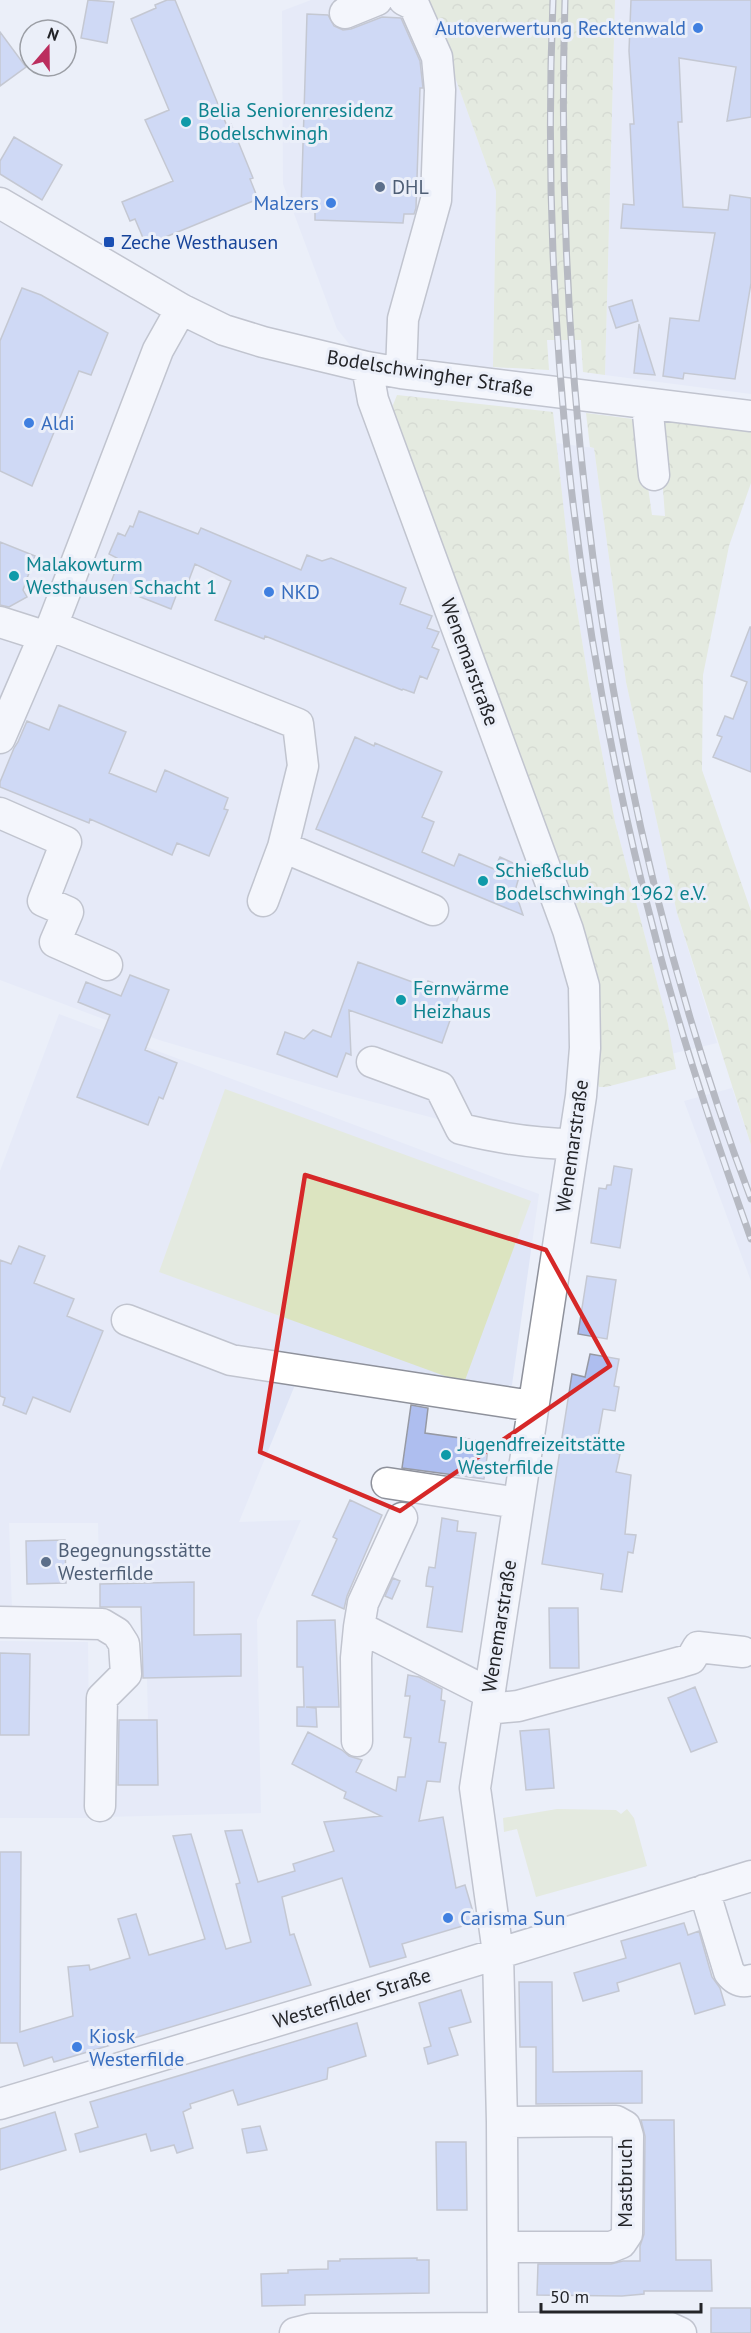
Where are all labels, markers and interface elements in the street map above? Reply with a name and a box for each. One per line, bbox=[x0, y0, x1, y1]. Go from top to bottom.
place label: Autoverwertung Recktenwald bbox=[435, 15, 686, 41]
north arrow bbox=[18, 18, 78, 78]
marker: Autoverwertung Recktenwald bbox=[691, 21, 705, 35]
text: N bbox=[45, 23, 61, 45]
place label: Belia Seniorenresidenz Bodelschwingh bbox=[198, 97, 394, 146]
marker: Belia Seniorenresidenz Bodelschwingh bbox=[179, 115, 193, 129]
place label: DHL bbox=[392, 174, 429, 200]
marker: DHL bbox=[373, 180, 387, 194]
place label: Malzers bbox=[253, 190, 319, 216]
marker: Malzers bbox=[324, 196, 338, 210]
place label: Zeche Westhausen bbox=[121, 229, 278, 255]
marker: Zeche Westhausen bbox=[102, 235, 116, 249]
street label: Bodelschwingher Straße bbox=[325, 344, 535, 402]
place label: Aldi bbox=[41, 410, 75, 436]
marker: Aldi bbox=[22, 416, 36, 430]
place label: Malakowturm Westhausen Schacht 1 bbox=[26, 551, 217, 600]
marker: Malakowturm Westhausen Schacht 1 bbox=[7, 569, 21, 583]
place label: NKD bbox=[281, 579, 320, 605]
marker: NKD bbox=[262, 585, 276, 599]
street label: Wenemarstraße bbox=[435, 595, 505, 729]
place label: Schießclub Bodelschwingh 1962 e.V. bbox=[495, 857, 707, 906]
marker: Schießclub Bodelschwingh 1962 e.V. bbox=[476, 874, 490, 888]
place label: Fernwärme Heizhaus bbox=[413, 975, 509, 1024]
marker: Fernwärme Heizhaus bbox=[394, 993, 408, 1007]
street label: Wenemarstraße bbox=[550, 1078, 594, 1214]
place label: Jugendfreizeitstätte Westerfilde bbox=[457, 1431, 625, 1480]
marker: Jugendfreizeitstätte Westerfilde bbox=[439, 1448, 453, 1462]
place label: Begegnungsstätte Westerfilde bbox=[58, 1537, 211, 1586]
marker: Begegnungsstätte Westerfilde bbox=[39, 1555, 53, 1569]
street label: Wenemarstraße bbox=[476, 1558, 522, 1694]
place label: Carisma Sun bbox=[460, 1905, 565, 1931]
marker: Carisma Sun bbox=[441, 1911, 455, 1925]
street label: Westerfilder Straße bbox=[270, 1962, 434, 2034]
place label: Kiosk Westerfilde bbox=[89, 2023, 184, 2072]
marker: Kiosk Westerfilde bbox=[70, 2040, 84, 2054]
street label: Mastbruch bbox=[612, 2138, 638, 2228]
scale bar bbox=[541, 2276, 702, 2314]
text: 50 m bbox=[550, 2285, 589, 2308]

